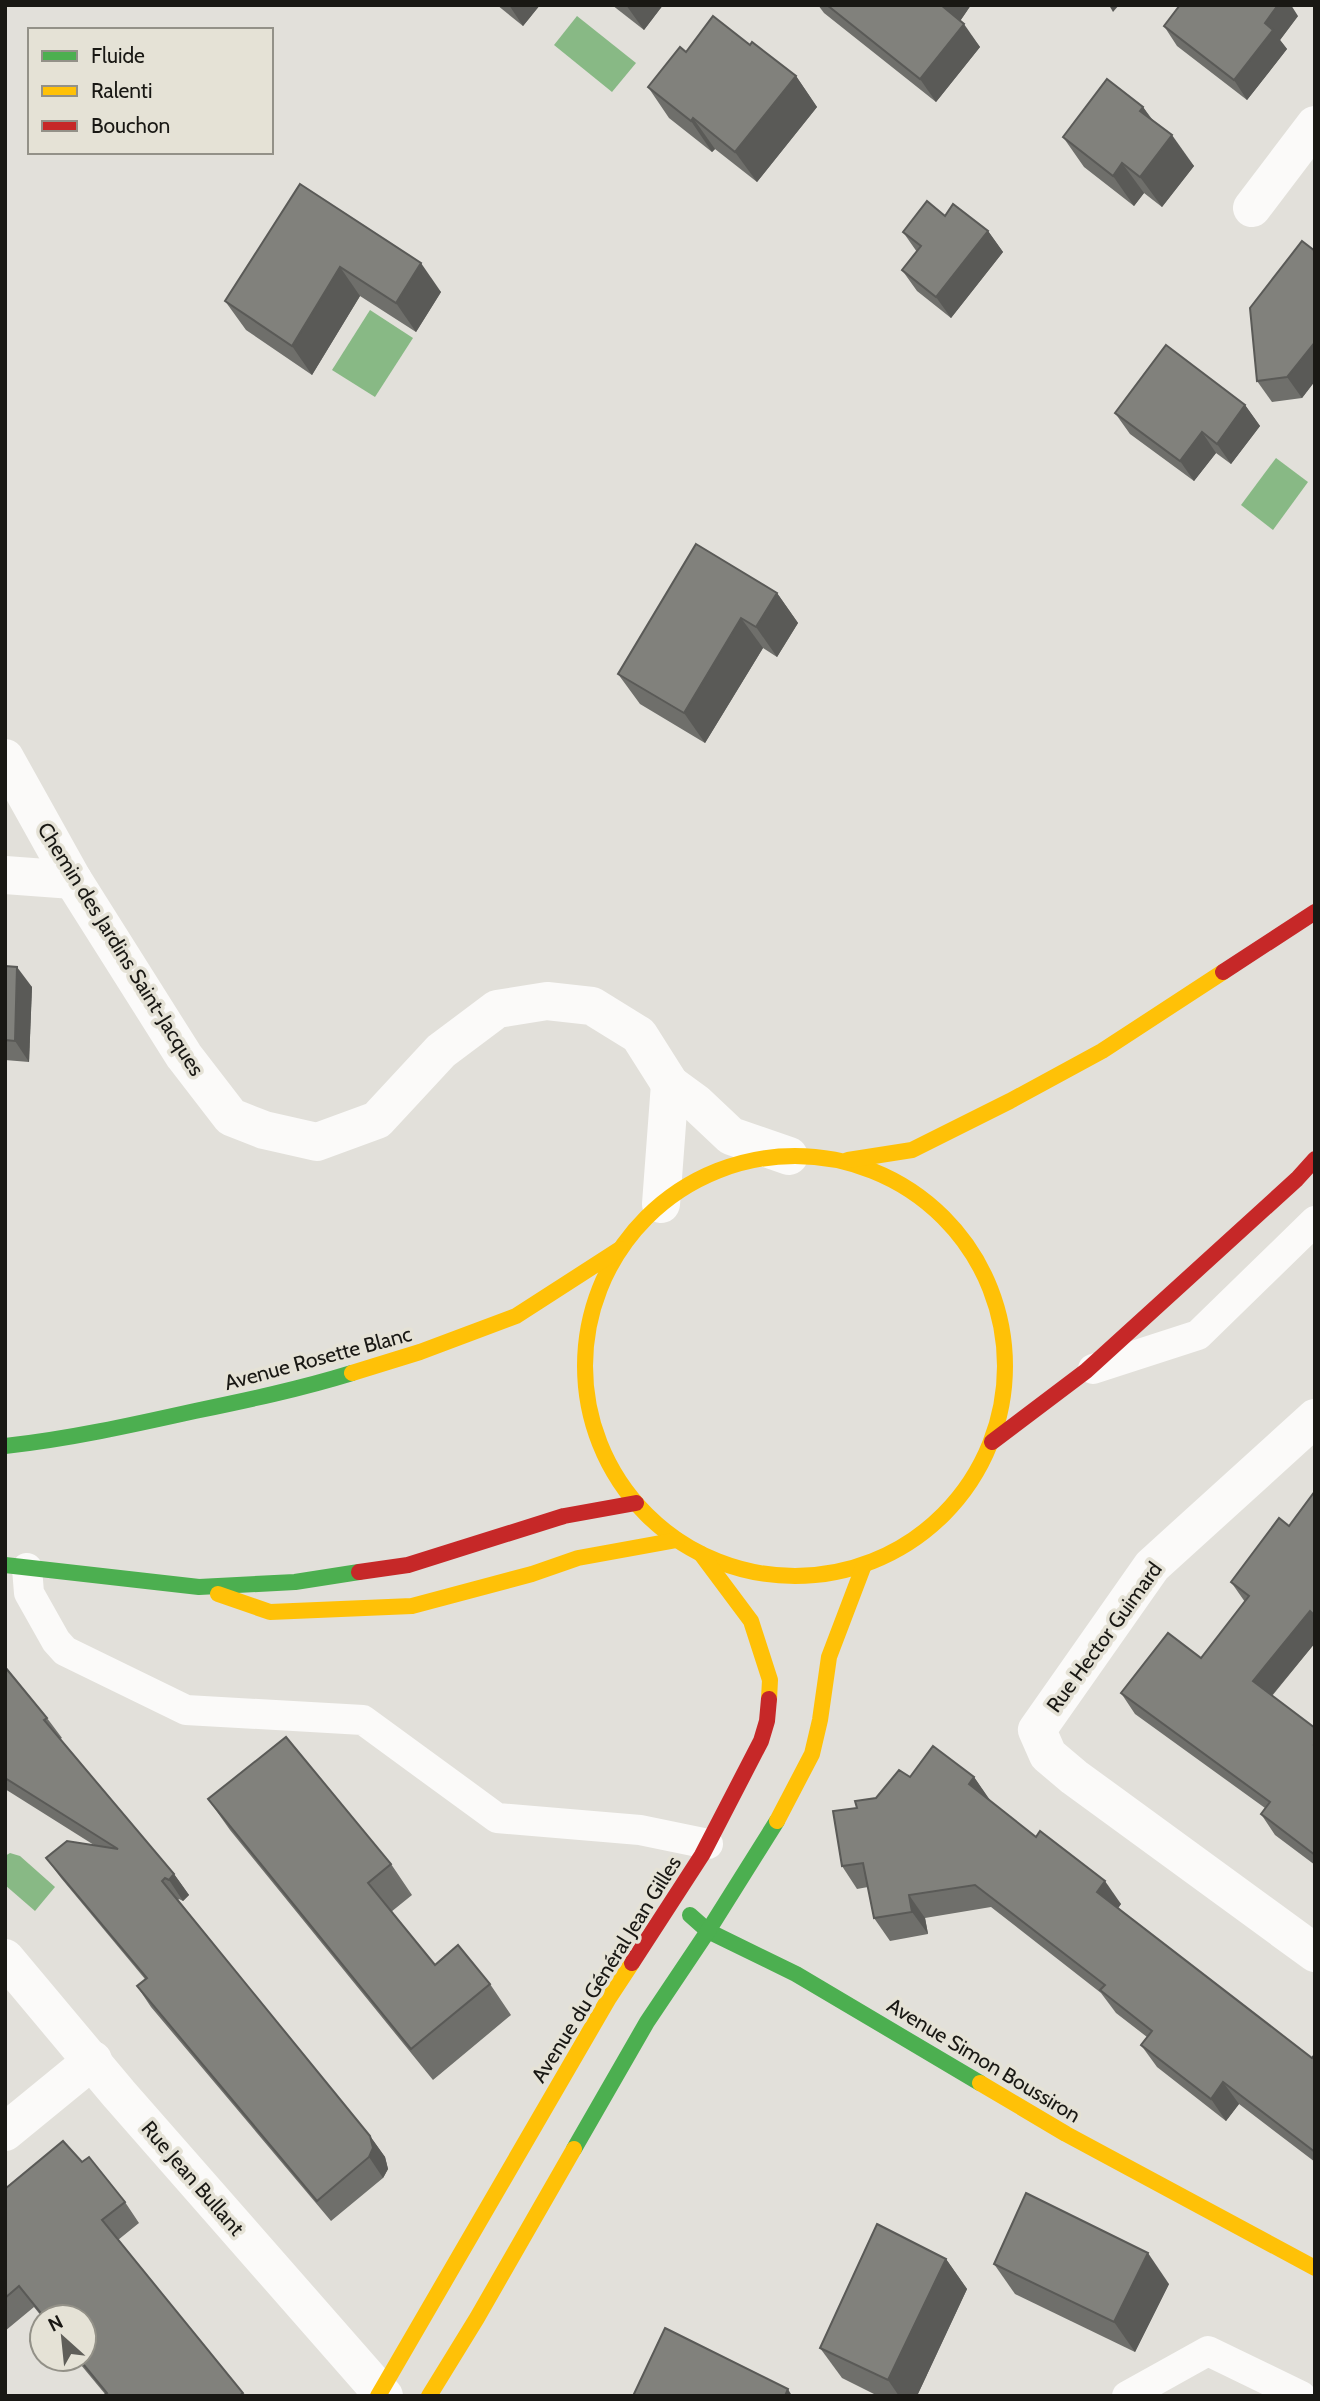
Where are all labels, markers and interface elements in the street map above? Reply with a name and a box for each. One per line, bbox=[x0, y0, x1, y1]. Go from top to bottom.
legend bbox=[28, 28, 273, 154]
text: Fluide bbox=[91, 43, 145, 68]
text: Ralenti bbox=[91, 78, 152, 103]
text: Bouchon bbox=[91, 113, 170, 138]
street label: Chemin des Jardins Saint-Jacques bbox=[32, 818, 210, 1081]
street label: Avenue Rosette Blanc bbox=[222, 1321, 414, 1395]
street label: Rue Hector Guimard bbox=[1041, 1557, 1167, 1717]
street label: Avenue du Général Jean Gilles bbox=[526, 1851, 686, 2087]
street label: Avenue Simon Boussiron bbox=[883, 1992, 1085, 2128]
street label: Rue Jean Bullant bbox=[137, 2116, 249, 2240]
north arrow bbox=[28, 2303, 98, 2373]
text: N bbox=[44, 2310, 67, 2337]

